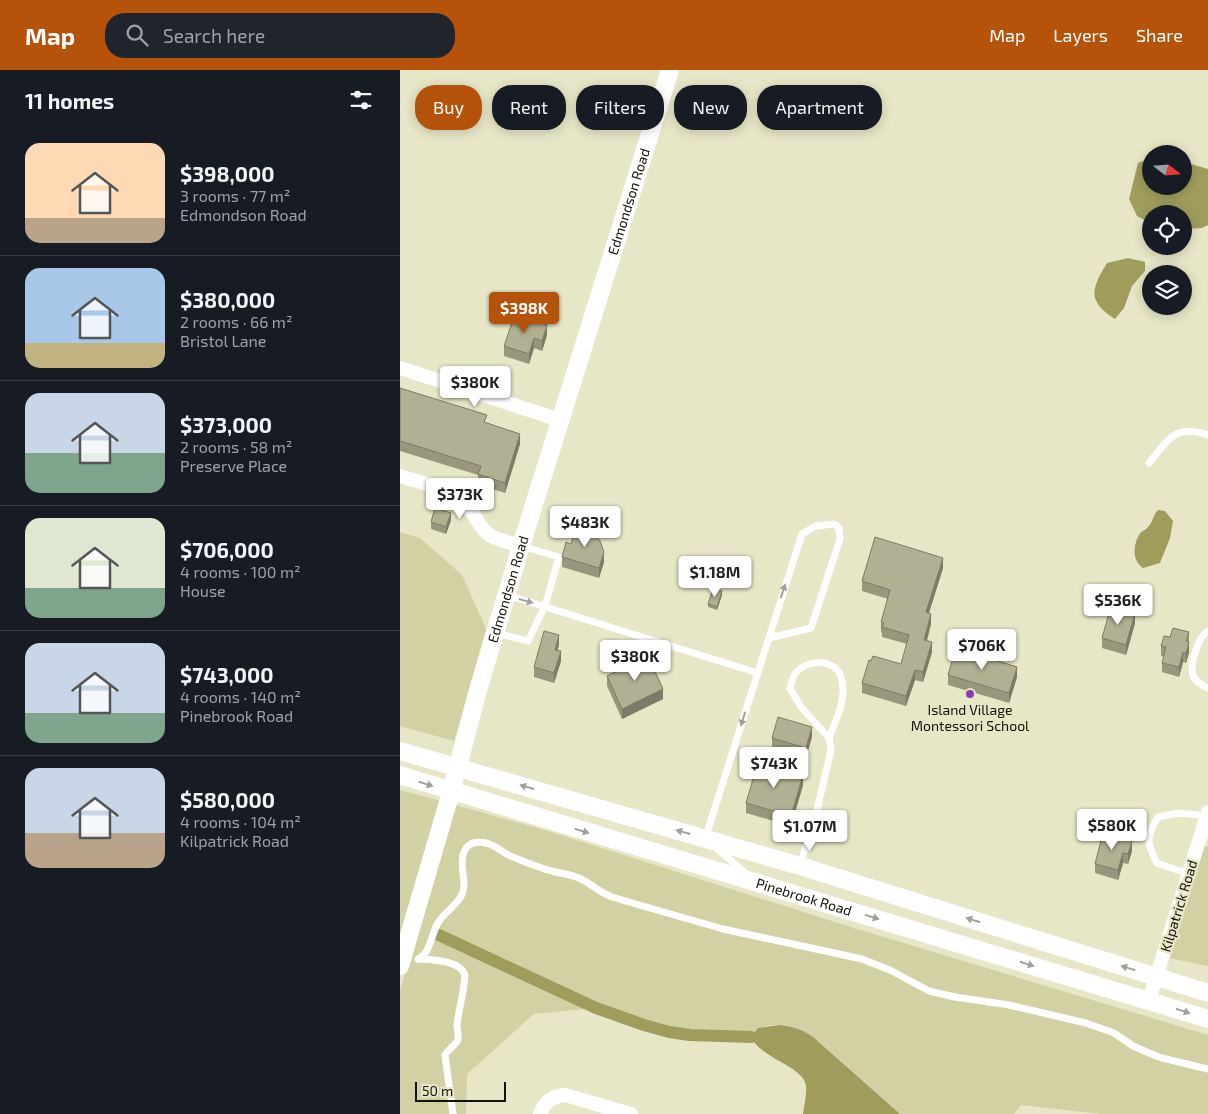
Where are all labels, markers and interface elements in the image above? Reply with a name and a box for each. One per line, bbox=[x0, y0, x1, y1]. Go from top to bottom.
search box bbox=[105, 13, 455, 58]
text: Map bbox=[25, 21, 75, 50]
icon: search bbox=[123, 21, 151, 49]
text: Search here bbox=[163, 24, 265, 47]
text: Map bbox=[989, 24, 1025, 46]
text: Layers bbox=[1053, 24, 1108, 46]
text: Share bbox=[1136, 24, 1183, 46]
chip: Buy bbox=[415, 85, 482, 130]
chip: Rent bbox=[492, 85, 566, 130]
chip: Filters bbox=[576, 85, 664, 130]
chip: New bbox=[674, 85, 747, 130]
chip: Apartment bbox=[757, 85, 882, 130]
icon: filters bbox=[347, 86, 375, 114]
text: 11 homes bbox=[25, 88, 114, 113]
north arrow bbox=[1142, 145, 1192, 195]
map controls bbox=[1142, 145, 1192, 315]
street label: Edmondson Road bbox=[604, 146, 653, 257]
text: $398,000 bbox=[180, 161, 274, 186]
icon: home bbox=[65, 163, 125, 223]
text: 3 rooms · 77 m² bbox=[180, 186, 291, 205]
text: Edmondson Road bbox=[180, 205, 307, 224]
button: locate bbox=[1142, 205, 1192, 255]
button: layers bbox=[1142, 265, 1192, 315]
text: $380,000 bbox=[180, 287, 275, 312]
icon: home bbox=[65, 288, 125, 348]
pin: $398K bbox=[489, 292, 559, 334]
text: $398K bbox=[500, 298, 548, 317]
text: 2 rooms · 66 m² bbox=[180, 312, 293, 331]
text: Bristol Lane bbox=[180, 331, 266, 350]
pin: $380K bbox=[440, 366, 510, 408]
text: $380K bbox=[451, 372, 499, 391]
text: $373,000 bbox=[180, 412, 272, 437]
icon: home bbox=[65, 413, 125, 473]
text: 2 rooms · 58 m² bbox=[180, 437, 293, 456]
text: Preserve Place bbox=[180, 456, 287, 475]
pin: $373K bbox=[425, 478, 495, 520]
text: $373K bbox=[437, 484, 483, 503]
pin: $483K bbox=[550, 506, 620, 548]
text: $483K bbox=[561, 512, 609, 531]
street label: Edmondson Road bbox=[484, 533, 532, 645]
text: $706,000 bbox=[180, 537, 274, 562]
icon: home bbox=[65, 538, 125, 598]
pin: $1.18M bbox=[674, 556, 756, 598]
text: 4 rooms · 100 m² bbox=[180, 562, 301, 581]
text: $1.18M bbox=[690, 562, 740, 581]
text: House bbox=[180, 581, 226, 600]
one-way arrow bbox=[780, 584, 788, 599]
pin: $536K bbox=[1083, 584, 1153, 626]
text: $536K bbox=[1095, 590, 1141, 609]
one-way arrow bbox=[518, 597, 533, 605]
pin: $706K bbox=[947, 628, 1017, 671]
text: $706K bbox=[958, 635, 1006, 654]
pin: $380K bbox=[600, 640, 670, 682]
text: $380K bbox=[611, 646, 659, 665]
text: $743,000 bbox=[180, 662, 273, 687]
icon: home bbox=[65, 663, 125, 723]
text: 4 rooms · 140 m² bbox=[180, 687, 301, 706]
marker: Island Village Montessori School bbox=[964, 688, 976, 700]
place label: Island Village Montessori School bbox=[911, 701, 1030, 734]
text: Pinebrook Road bbox=[180, 706, 293, 725]
one-way arrow bbox=[739, 712, 746, 727]
pin: $743K bbox=[739, 746, 809, 789]
text: $743K bbox=[750, 753, 798, 772]
one-way arrow bbox=[418, 780, 433, 788]
one-way arrow bbox=[520, 783, 535, 791]
text: $580,000 bbox=[180, 787, 275, 812]
icon: home bbox=[65, 788, 125, 848]
pin: $580K bbox=[1077, 808, 1147, 851]
pin: $1.07M bbox=[769, 810, 851, 852]
text: 4 rooms · 104 m² bbox=[180, 812, 301, 831]
text: $580K bbox=[1088, 815, 1136, 834]
text: $1.07M bbox=[783, 816, 837, 835]
one-way arrow bbox=[575, 827, 590, 835]
one-way arrow bbox=[676, 828, 691, 836]
text: Kilpatrick Road bbox=[180, 831, 289, 850]
street label: Kilpatrick Road bbox=[1156, 858, 1201, 954]
street label: Pinebrook Road bbox=[754, 874, 854, 919]
one-way arrow bbox=[864, 914, 879, 922]
one-way arrow bbox=[965, 916, 980, 923]
one-way arrow bbox=[1020, 960, 1035, 968]
one-way arrow bbox=[1120, 964, 1135, 972]
one-way arrow bbox=[1176, 1007, 1191, 1015]
scale bar bbox=[415, 1079, 506, 1102]
text: 50 m bbox=[422, 1082, 453, 1099]

